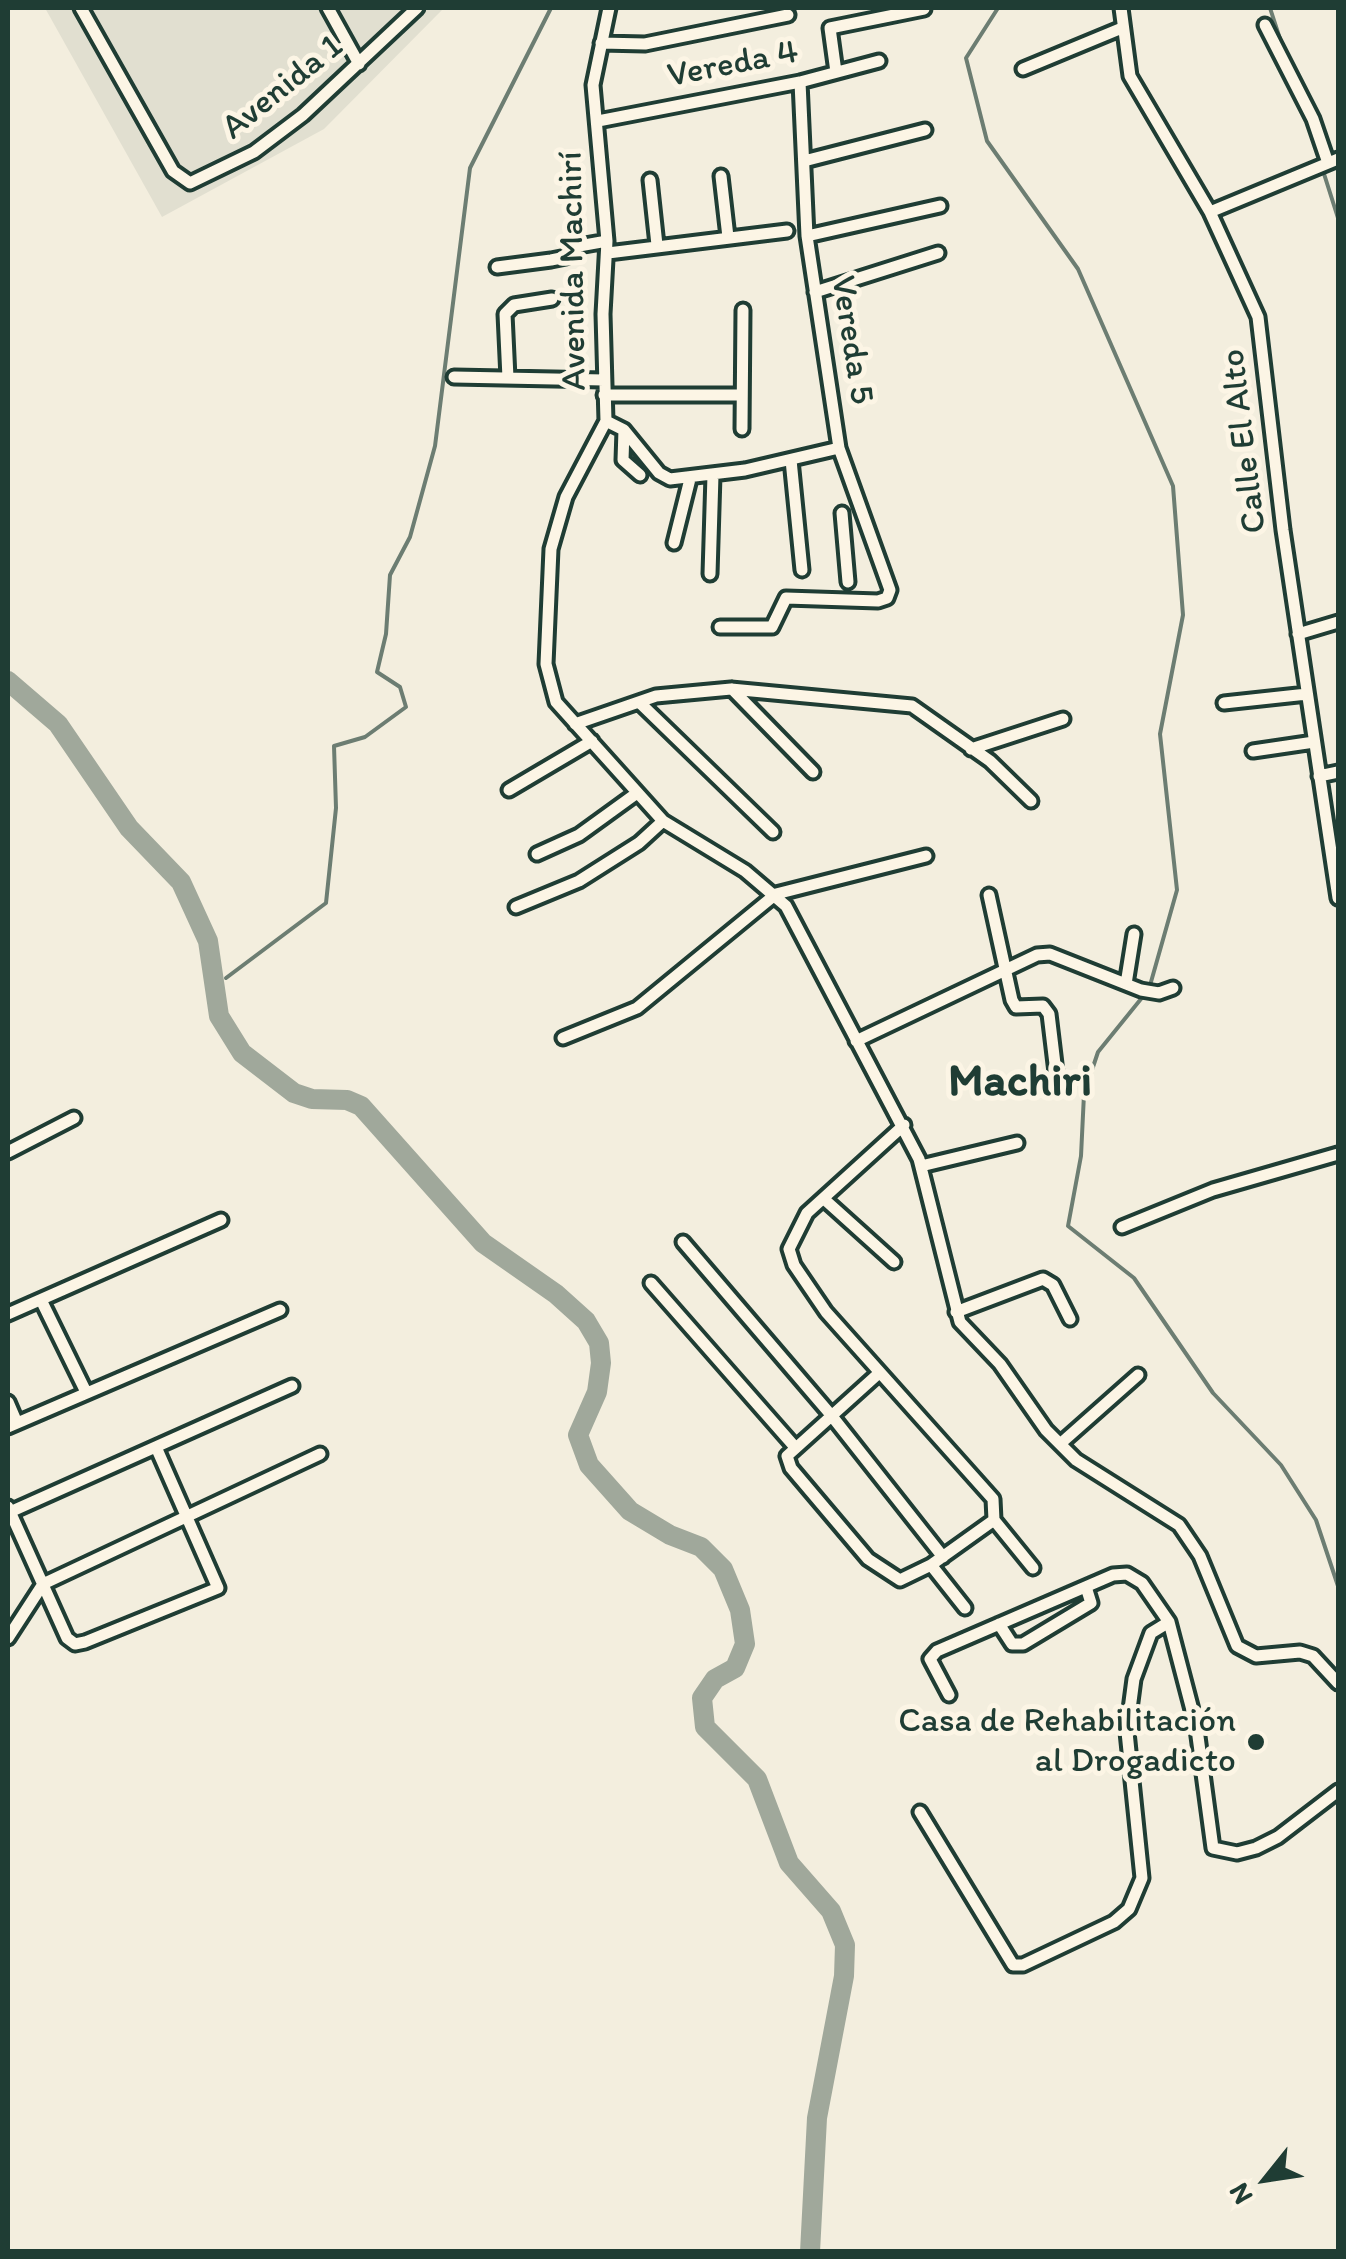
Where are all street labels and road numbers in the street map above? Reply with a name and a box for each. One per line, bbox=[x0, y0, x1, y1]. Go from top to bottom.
street label: Avenida 1 bbox=[214, 26, 352, 150]
street label: Vereda 4 bbox=[664, 32, 802, 98]
street label: Avenida Machirí bbox=[551, 151, 597, 391]
street label: Vereda 5 bbox=[820, 273, 882, 407]
street label: Calle El Alto bbox=[1213, 346, 1277, 536]

